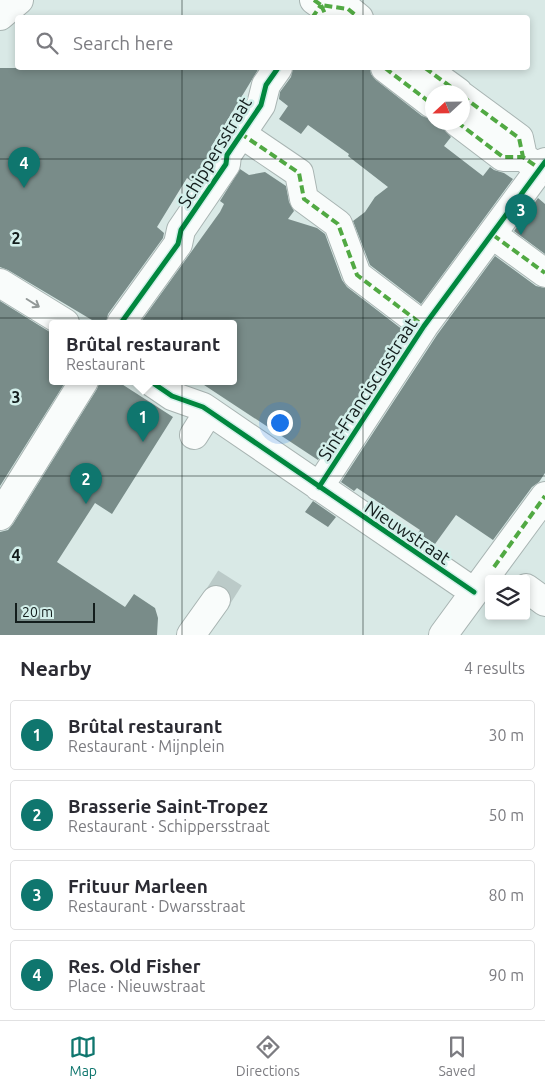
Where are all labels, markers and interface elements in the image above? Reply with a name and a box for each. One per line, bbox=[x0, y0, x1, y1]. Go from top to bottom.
search box bbox=[15, 15, 530, 70]
icon: search bbox=[33, 29, 61, 57]
text: Search here bbox=[73, 32, 173, 54]
north arrow bbox=[425, 85, 470, 130]
street label: Schippersstraat bbox=[173, 93, 255, 211]
pin: 4 bbox=[8, 147, 40, 188]
pin: 3 bbox=[505, 194, 537, 235]
text: 2 bbox=[11, 229, 21, 247]
one-way arrow bbox=[25, 298, 39, 308]
street label: Sint-Franciscusstraat bbox=[313, 314, 421, 464]
popup bbox=[49, 320, 237, 385]
text: Brûtal restaurant bbox=[66, 333, 220, 355]
text: Restaurant bbox=[66, 355, 145, 373]
text: 3 bbox=[11, 388, 21, 406]
pin: 1 bbox=[127, 401, 159, 442]
your location bbox=[267, 410, 293, 436]
pin: 2 bbox=[70, 463, 102, 504]
street label: Nieuwstraat bbox=[362, 496, 454, 568]
text: 4 bbox=[11, 546, 21, 564]
map controls bbox=[485, 575, 530, 620]
button: layers bbox=[485, 575, 530, 620]
scale bar bbox=[15, 600, 95, 623]
text: 20 m bbox=[22, 604, 53, 620]
text: Nearby bbox=[20, 656, 91, 680]
text: 4 results bbox=[464, 659, 525, 677]
text: Brûtal restaurant bbox=[68, 715, 222, 737]
text: 1 bbox=[32, 726, 42, 744]
text: 30 m bbox=[488, 726, 524, 744]
text: Restaurant · Mijnplein bbox=[68, 737, 225, 755]
text: Brasserie Saint-Tropez bbox=[68, 795, 268, 817]
text: 2 bbox=[32, 806, 42, 824]
text: 50 m bbox=[488, 806, 524, 824]
text: Restaurant · Schippersstraat bbox=[68, 817, 270, 835]
text: Frituur Marleen bbox=[68, 875, 208, 897]
text: 3 bbox=[32, 886, 42, 904]
text: 80 m bbox=[488, 886, 524, 904]
text: Restaurant · Dwarsstraat bbox=[68, 897, 245, 915]
text: Res. Old Fisher bbox=[68, 955, 201, 977]
text: 4 bbox=[32, 966, 42, 984]
text: 90 m bbox=[488, 966, 524, 984]
text: Place · Nieuwstraat bbox=[68, 977, 205, 995]
tab: Map bbox=[69, 1033, 97, 1079]
tab: Directions bbox=[236, 1033, 300, 1079]
tab: Saved bbox=[438, 1033, 476, 1079]

